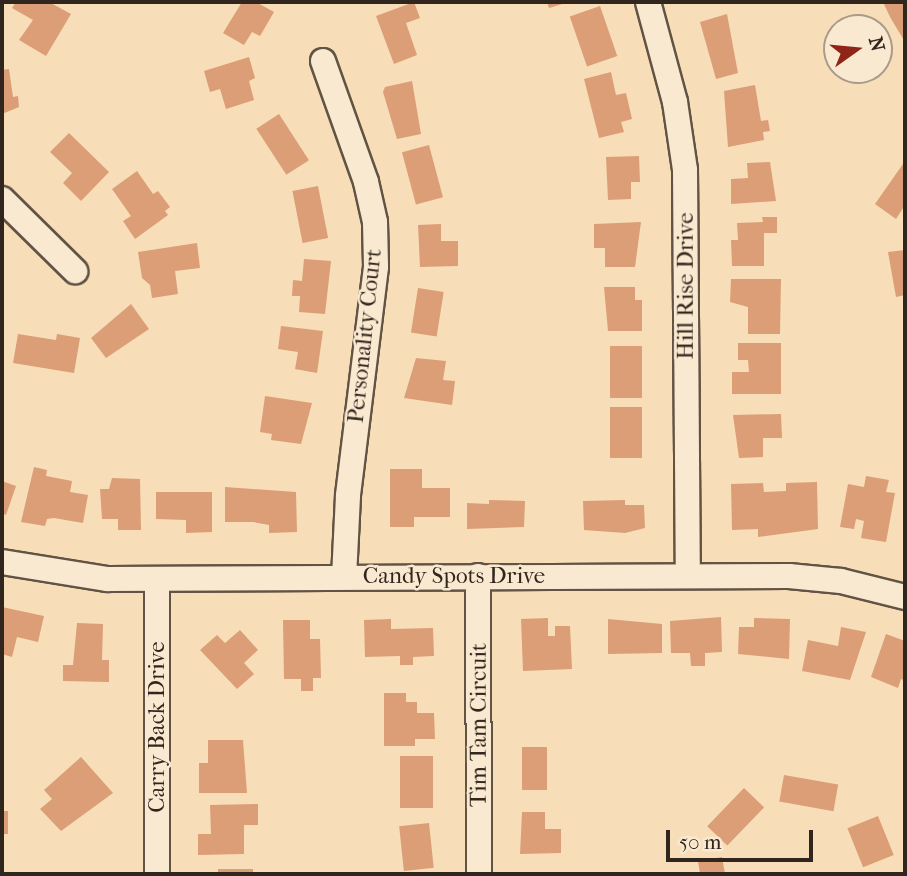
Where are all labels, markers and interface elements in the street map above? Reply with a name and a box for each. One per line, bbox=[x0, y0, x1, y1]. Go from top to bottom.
north arrow bbox=[823, 14, 893, 84]
text: N bbox=[864, 34, 889, 54]
street label: Hill Rise Drive bbox=[672, 212, 700, 360]
street label: Personality Court bbox=[342, 248, 388, 424]
street label: Candy Spots Drive bbox=[363, 562, 545, 590]
street label: Carry Back Drive bbox=[143, 641, 171, 813]
street label: Tim Tam Circuit bbox=[465, 643, 493, 807]
scale bar bbox=[669, 816, 816, 860]
text: 50 m bbox=[679, 830, 722, 854]

